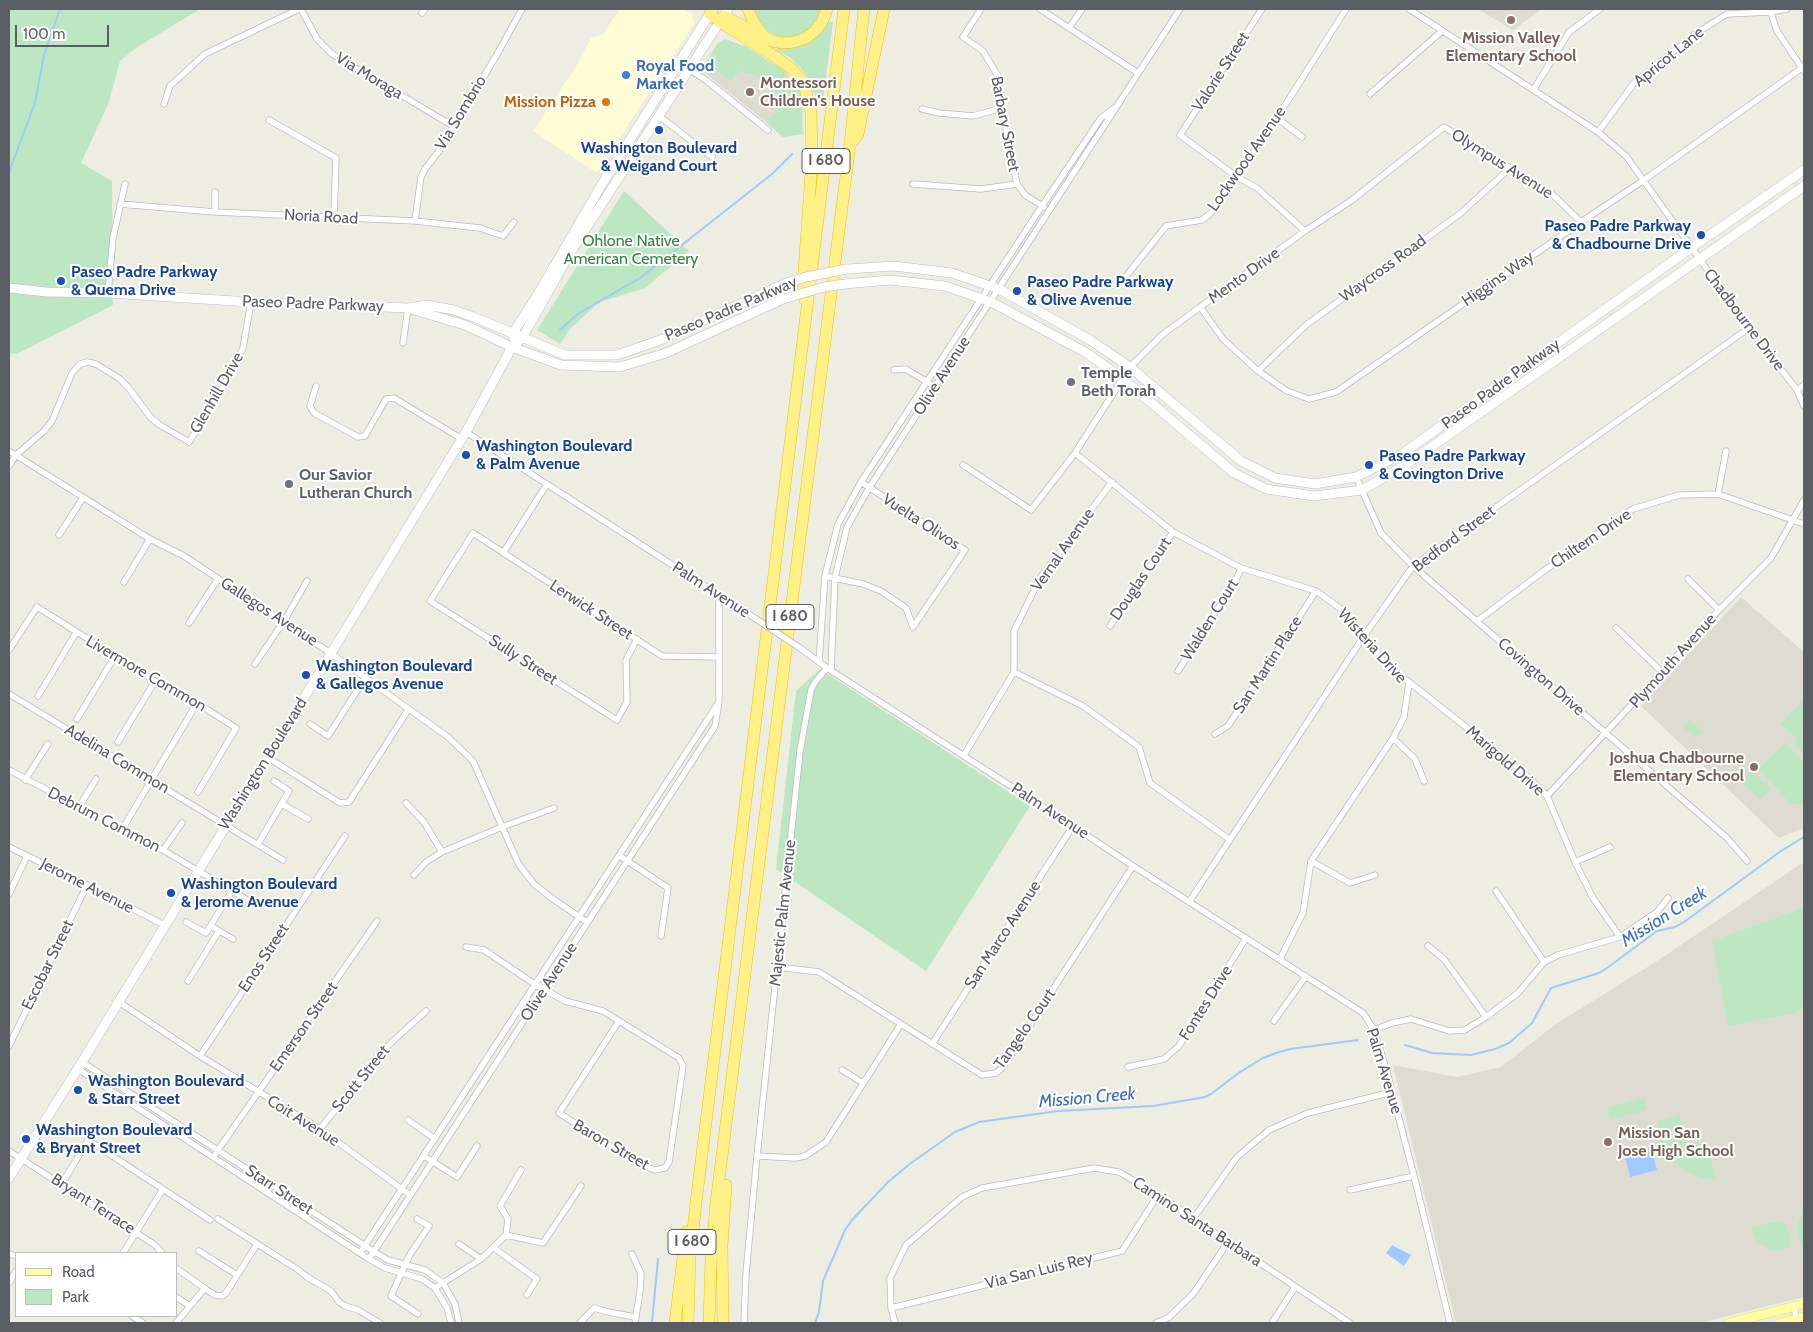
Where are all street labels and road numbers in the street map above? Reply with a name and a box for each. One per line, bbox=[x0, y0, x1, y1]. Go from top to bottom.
street label: Apricot Lane bbox=[1630, 23, 1708, 91]
street label: Valorie Street bbox=[1188, 29, 1254, 115]
street label: Via Moraga bbox=[332, 48, 406, 104]
street label: Via Sombrio bbox=[431, 72, 491, 154]
street label: Barbary Street bbox=[986, 75, 1024, 173]
street label: Lockwood Avenue bbox=[1204, 103, 1290, 215]
street label: Olympus Avenue bbox=[1448, 125, 1556, 203]
road number: I 680 bbox=[802, 148, 850, 174]
street label: Noria Road bbox=[283, 205, 359, 229]
street label: Waycross Road bbox=[1336, 231, 1430, 307]
street label: Mento Drive bbox=[1205, 244, 1283, 308]
street label: Higgins Way bbox=[1458, 247, 1538, 311]
street label: Chadbourne Drive bbox=[1699, 265, 1789, 375]
street label: Paseo Padre Parkway bbox=[662, 272, 800, 346]
street label: Paseo Padre Parkway bbox=[242, 292, 384, 316]
street label: Olive Avenue bbox=[910, 333, 974, 419]
street label: Paseo Padre Parkway bbox=[1438, 335, 1564, 433]
street label: Glenhill Drive bbox=[186, 349, 248, 437]
street label: Vuelta Olivos bbox=[879, 490, 963, 554]
street label: Bedford Street bbox=[1409, 502, 1499, 576]
street label: Vernal Avenue bbox=[1027, 505, 1099, 595]
street label: Chiltern Drive bbox=[1547, 505, 1635, 573]
street label: Douglas Court bbox=[1106, 534, 1176, 624]
street label: Palm Avenue bbox=[669, 558, 753, 622]
street label: Gallegos Avenue bbox=[217, 573, 321, 651]
street label: Lerwick Street bbox=[546, 576, 636, 644]
street label: Walden Court bbox=[1177, 576, 1243, 664]
road number: I 680 bbox=[766, 604, 814, 630]
street label: Wisteria Drive bbox=[1333, 605, 1411, 687]
street label: Plymouth Avenue bbox=[1626, 610, 1720, 712]
street label: San Martin Place bbox=[1229, 613, 1307, 717]
street label: Sully Street bbox=[485, 631, 561, 689]
street label: Livermore Common bbox=[82, 632, 210, 716]
street label: Covington Drive bbox=[1494, 634, 1588, 720]
street label: Washington Boulevard bbox=[215, 694, 311, 834]
street label: Adelina Common bbox=[61, 720, 173, 798]
street label: Marigold Drive bbox=[1462, 722, 1548, 800]
street label: Palm Avenue bbox=[1008, 779, 1092, 843]
street label: Debrum Common bbox=[44, 783, 164, 857]
street label: Majestic Palm Avenue bbox=[766, 839, 800, 987]
street label: Jerome Avenue bbox=[37, 854, 137, 918]
street label: San Marco Avenue bbox=[961, 877, 1045, 993]
street label: Escobar Street bbox=[18, 917, 78, 1013]
street label: Enos Street bbox=[235, 920, 293, 996]
street label: Olive Avenue bbox=[517, 939, 581, 1025]
street label: Fontes Drive bbox=[1175, 962, 1237, 1044]
street label: Emerson Street bbox=[266, 978, 342, 1076]
street label: Tangelo Court bbox=[990, 985, 1060, 1073]
street label: Palm Avenue bbox=[1362, 1026, 1406, 1116]
street label: Scott Street bbox=[328, 1042, 394, 1116]
street label: Coit Avenue bbox=[263, 1091, 343, 1151]
street label: Baron Street bbox=[570, 1116, 652, 1174]
street label: Starr Street bbox=[241, 1161, 317, 1219]
street label: Bryant Terrace bbox=[47, 1170, 139, 1238]
street label: Camino Santa Barbara bbox=[1129, 1173, 1265, 1271]
road number: I 680 bbox=[668, 1230, 716, 1254]
street label: Via San Luis Rey bbox=[983, 1248, 1095, 1294]

